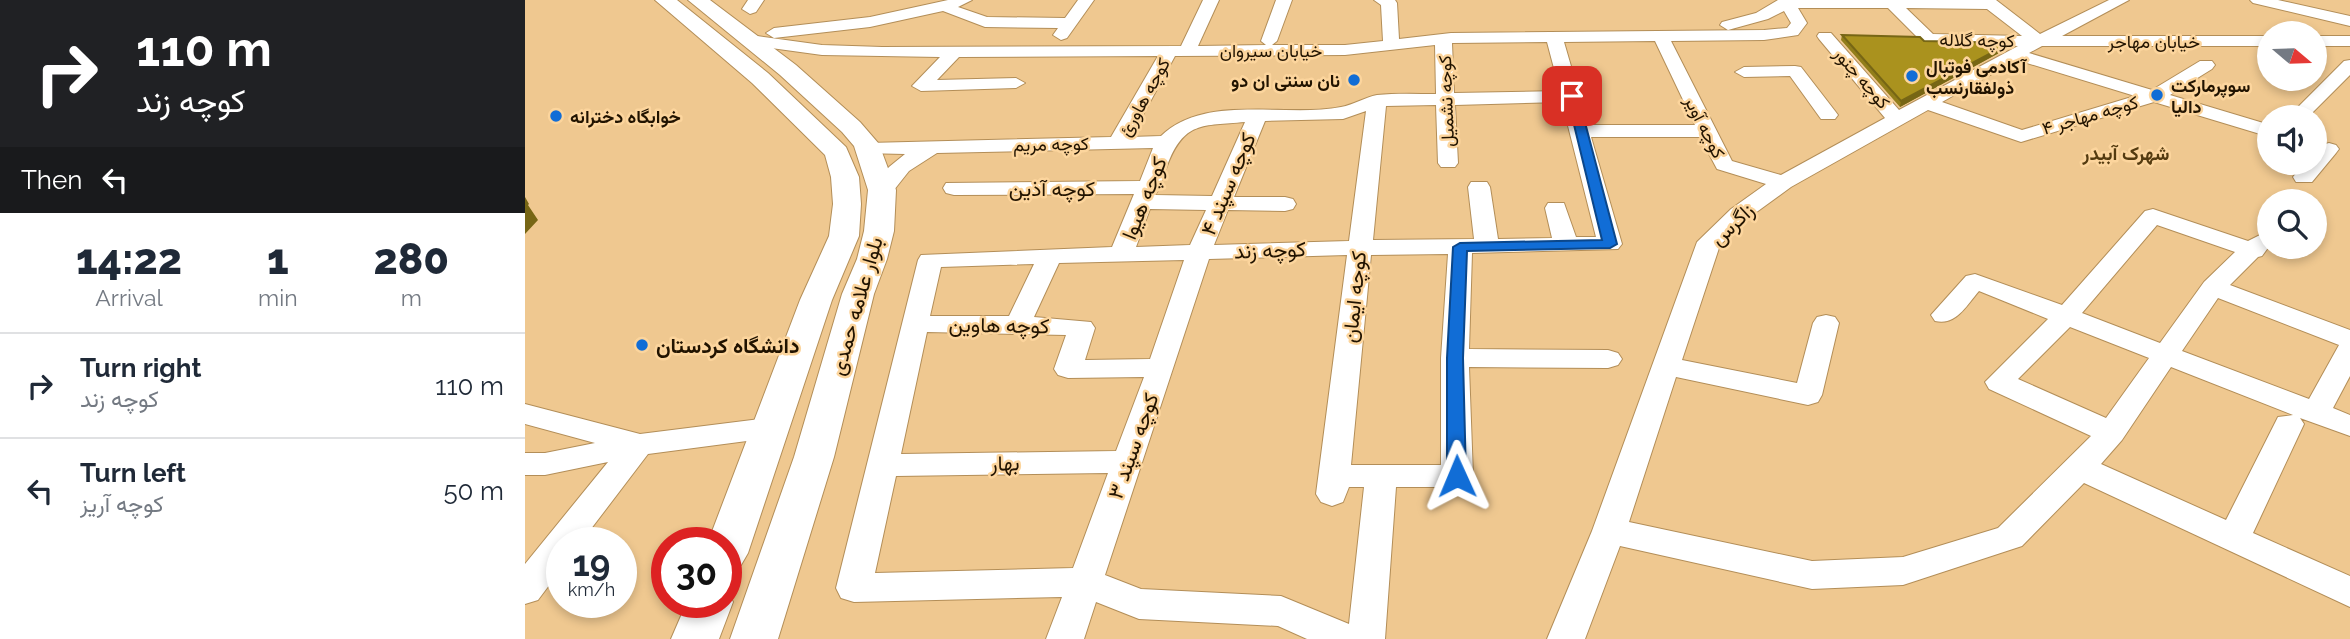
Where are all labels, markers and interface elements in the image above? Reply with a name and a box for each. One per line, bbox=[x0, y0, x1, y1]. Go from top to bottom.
text: 110 m bbox=[136, 20, 272, 77]
north arrow bbox=[2257, 21, 2327, 91]
map controls bbox=[2257, 21, 2327, 259]
icon: right bbox=[21, 28, 112, 119]
street label: کوچه گلاله bbox=[1939, 29, 2015, 53]
street label: خیابان مهاجر bbox=[2107, 31, 2200, 53]
street label: خیابان سیروان bbox=[1220, 40, 1322, 62]
street label: کوچه چنور bbox=[1828, 42, 1894, 114]
street label: کوچه هاورئ bbox=[1114, 54, 1176, 141]
street label: کوچه نشمیل bbox=[1434, 55, 1460, 147]
place label: آکادمی فوتبال ذولفقارنسب bbox=[1926, 56, 2027, 99]
pin bbox=[1542, 66, 1602, 126]
marker: آکادمی فوتبال ذولفقارنسب bbox=[1904, 68, 1920, 84]
place label: نان سنتی ان دو bbox=[1231, 70, 1340, 92]
marker: نان سنتی ان دو bbox=[1346, 72, 1362, 88]
place label: سوپرمارکت دالیا bbox=[2171, 75, 2250, 118]
icon: arrive bbox=[1553, 77, 1591, 115]
text: کوچه زند bbox=[136, 82, 246, 119]
marker: سوپرمارکت دالیا bbox=[2149, 87, 2165, 103]
street label: کوچه آویر bbox=[1678, 91, 1730, 163]
street label: کوچه مهاجر ۴ bbox=[2039, 91, 2141, 141]
button: sound bbox=[2257, 105, 2327, 175]
place label: خوابگاه دخترانه bbox=[570, 106, 681, 128]
marker: خوابگاه دخترانه bbox=[548, 108, 564, 124]
street label: کوچه سپند ۴ bbox=[1195, 129, 1263, 240]
street label: کوچه مریم bbox=[1013, 133, 1089, 157]
district label: شهرک آبیدر bbox=[2082, 142, 2169, 166]
street label: کوچه هیوا bbox=[1116, 153, 1174, 244]
icon: left bbox=[96, 161, 134, 199]
text: Then bbox=[21, 165, 82, 195]
street label: کوچه آذین bbox=[1009, 176, 1095, 203]
button: search bbox=[2257, 189, 2327, 259]
street label: زاگرس bbox=[1705, 197, 1760, 251]
street label: بلوار علامه حمدی bbox=[824, 234, 889, 378]
text: 14:22 bbox=[76, 235, 182, 284]
text: 1 bbox=[267, 235, 289, 284]
text: 280 bbox=[373, 235, 449, 284]
street label: کوچه زند bbox=[1234, 236, 1306, 266]
street label: کوچه ایمان bbox=[1337, 250, 1373, 344]
text: Arrival bbox=[95, 284, 163, 311]
text: min bbox=[258, 284, 298, 311]
text: m bbox=[401, 284, 422, 311]
street label: کوچه هاوین bbox=[948, 312, 1050, 340]
place label: دانشگاه کردستان bbox=[656, 333, 799, 359]
marker: دانشگاه کردستان bbox=[634, 337, 650, 353]
text: Turn right bbox=[80, 353, 201, 383]
icon: right bbox=[21, 367, 59, 405]
text: 110 m bbox=[435, 371, 504, 401]
text: کوچه زند bbox=[80, 385, 159, 412]
street label: کوچه سپند ۳ bbox=[1102, 390, 1166, 503]
position arrow bbox=[1420, 439, 1494, 513]
street label: بهار bbox=[989, 450, 1020, 477]
text: Turn left bbox=[80, 458, 186, 488]
icon: left bbox=[21, 472, 59, 510]
text: 50 m bbox=[443, 476, 504, 506]
text: کوچه آریز bbox=[80, 490, 164, 517]
speed limit sign: 30 bbox=[651, 527, 742, 618]
text: 19 bbox=[573, 543, 610, 584]
text: km/h bbox=[568, 579, 615, 600]

